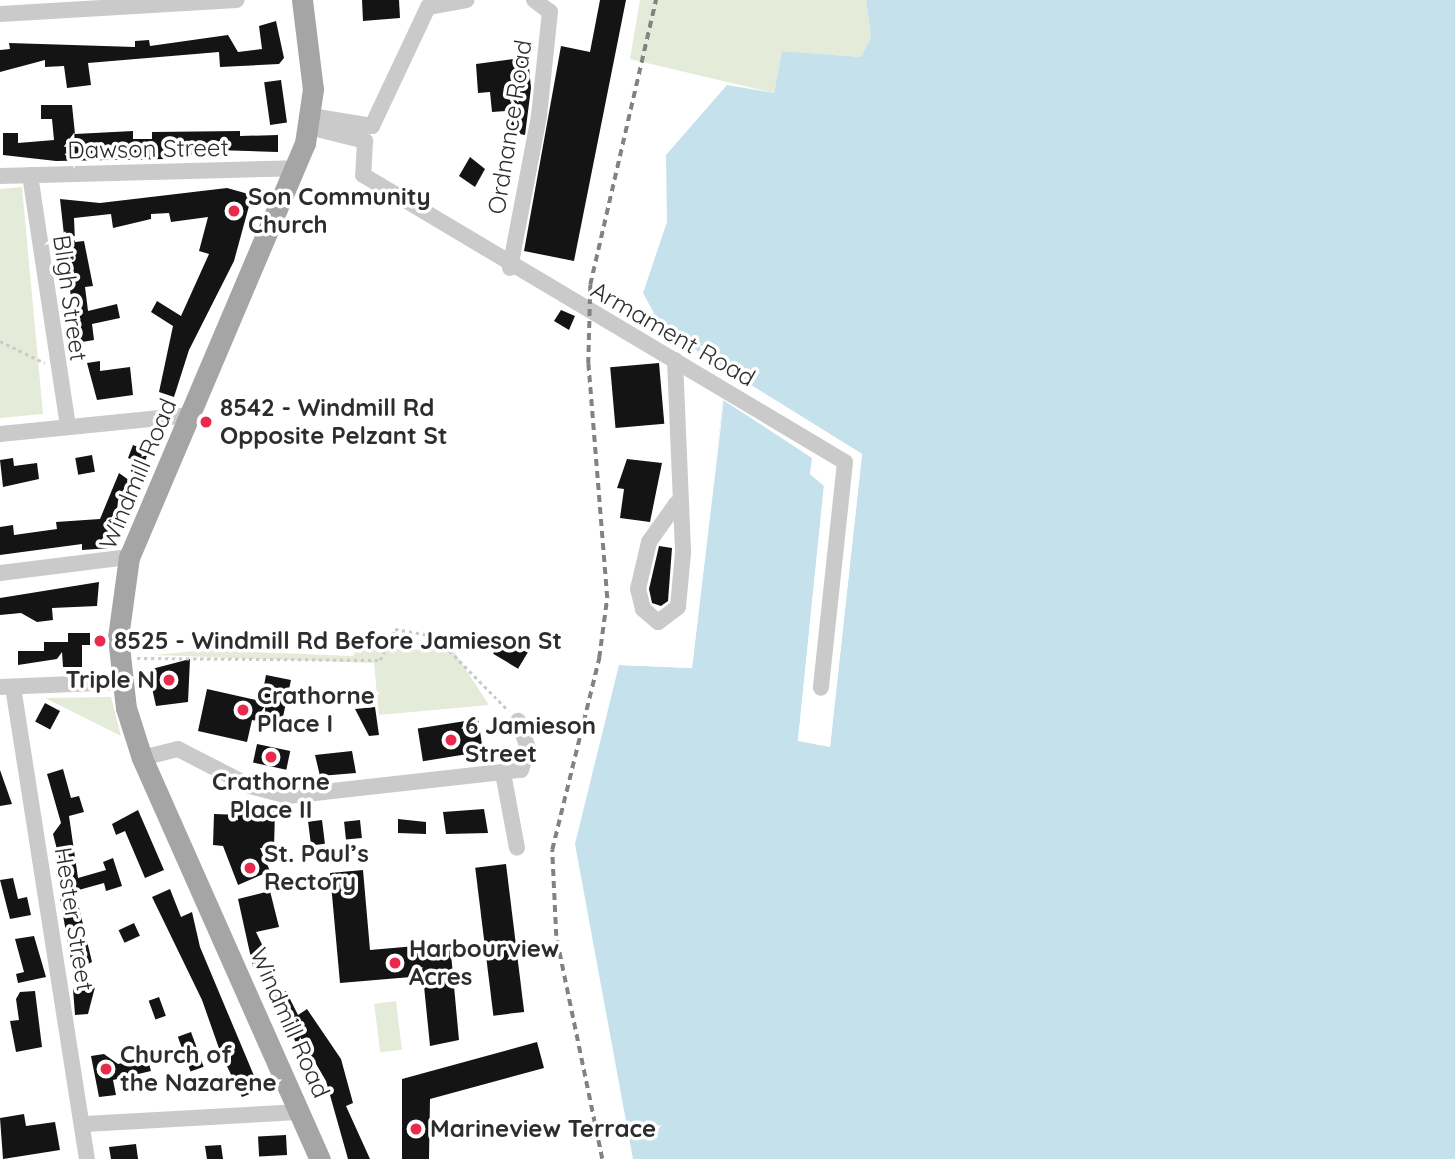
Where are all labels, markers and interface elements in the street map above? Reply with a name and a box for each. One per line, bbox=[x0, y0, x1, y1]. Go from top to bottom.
street label: Ordnance Road bbox=[482, 38, 538, 216]
street label: Dawson Street bbox=[67, 133, 229, 165]
place label: Son Community Church bbox=[248, 183, 431, 239]
marker: Son Community Church bbox=[226, 203, 242, 219]
street label: Bligh Street bbox=[47, 233, 93, 363]
street label: Armament Road bbox=[586, 275, 760, 393]
street label: Windmill Road bbox=[93, 394, 183, 554]
place label: 8542 - Windmill Rd Opposite Pelzant St bbox=[220, 394, 448, 450]
marker: 8542 - Windmill Rd Opposite Pelzant St bbox=[198, 414, 214, 430]
place label: 8525 - Windmill Rd Before Jamieson St bbox=[114, 627, 562, 655]
marker: 8525 - Windmill Rd Before Jamieson St bbox=[92, 633, 108, 649]
place label: Triple N bbox=[66, 666, 155, 694]
marker: Triple N bbox=[161, 672, 177, 688]
place label: Crathorne Place I bbox=[257, 682, 375, 738]
marker: Crathorne Place I bbox=[235, 702, 251, 718]
place label: 6 Jamieson Street bbox=[465, 712, 596, 768]
marker: 6 Jamieson Street bbox=[443, 732, 459, 748]
marker: Crathorne Place II bbox=[263, 749, 279, 765]
place label: Crathorne Place II bbox=[212, 768, 330, 824]
place label: St. Paul’s Rectory bbox=[264, 840, 369, 896]
street label: Hester Street bbox=[48, 845, 100, 993]
marker: St. Paul’s Rectory bbox=[242, 860, 258, 876]
place label: Harbourview Acres bbox=[409, 935, 559, 991]
street label: Windmill Road bbox=[244, 944, 336, 1102]
marker: Harbourview Acres bbox=[387, 955, 403, 971]
place label: Church of the Nazarene bbox=[120, 1041, 277, 1097]
marker: Church of the Nazarene bbox=[98, 1061, 114, 1077]
place label: Marineview Terrace bbox=[430, 1115, 656, 1143]
marker: Marineview Terrace bbox=[408, 1121, 424, 1137]

